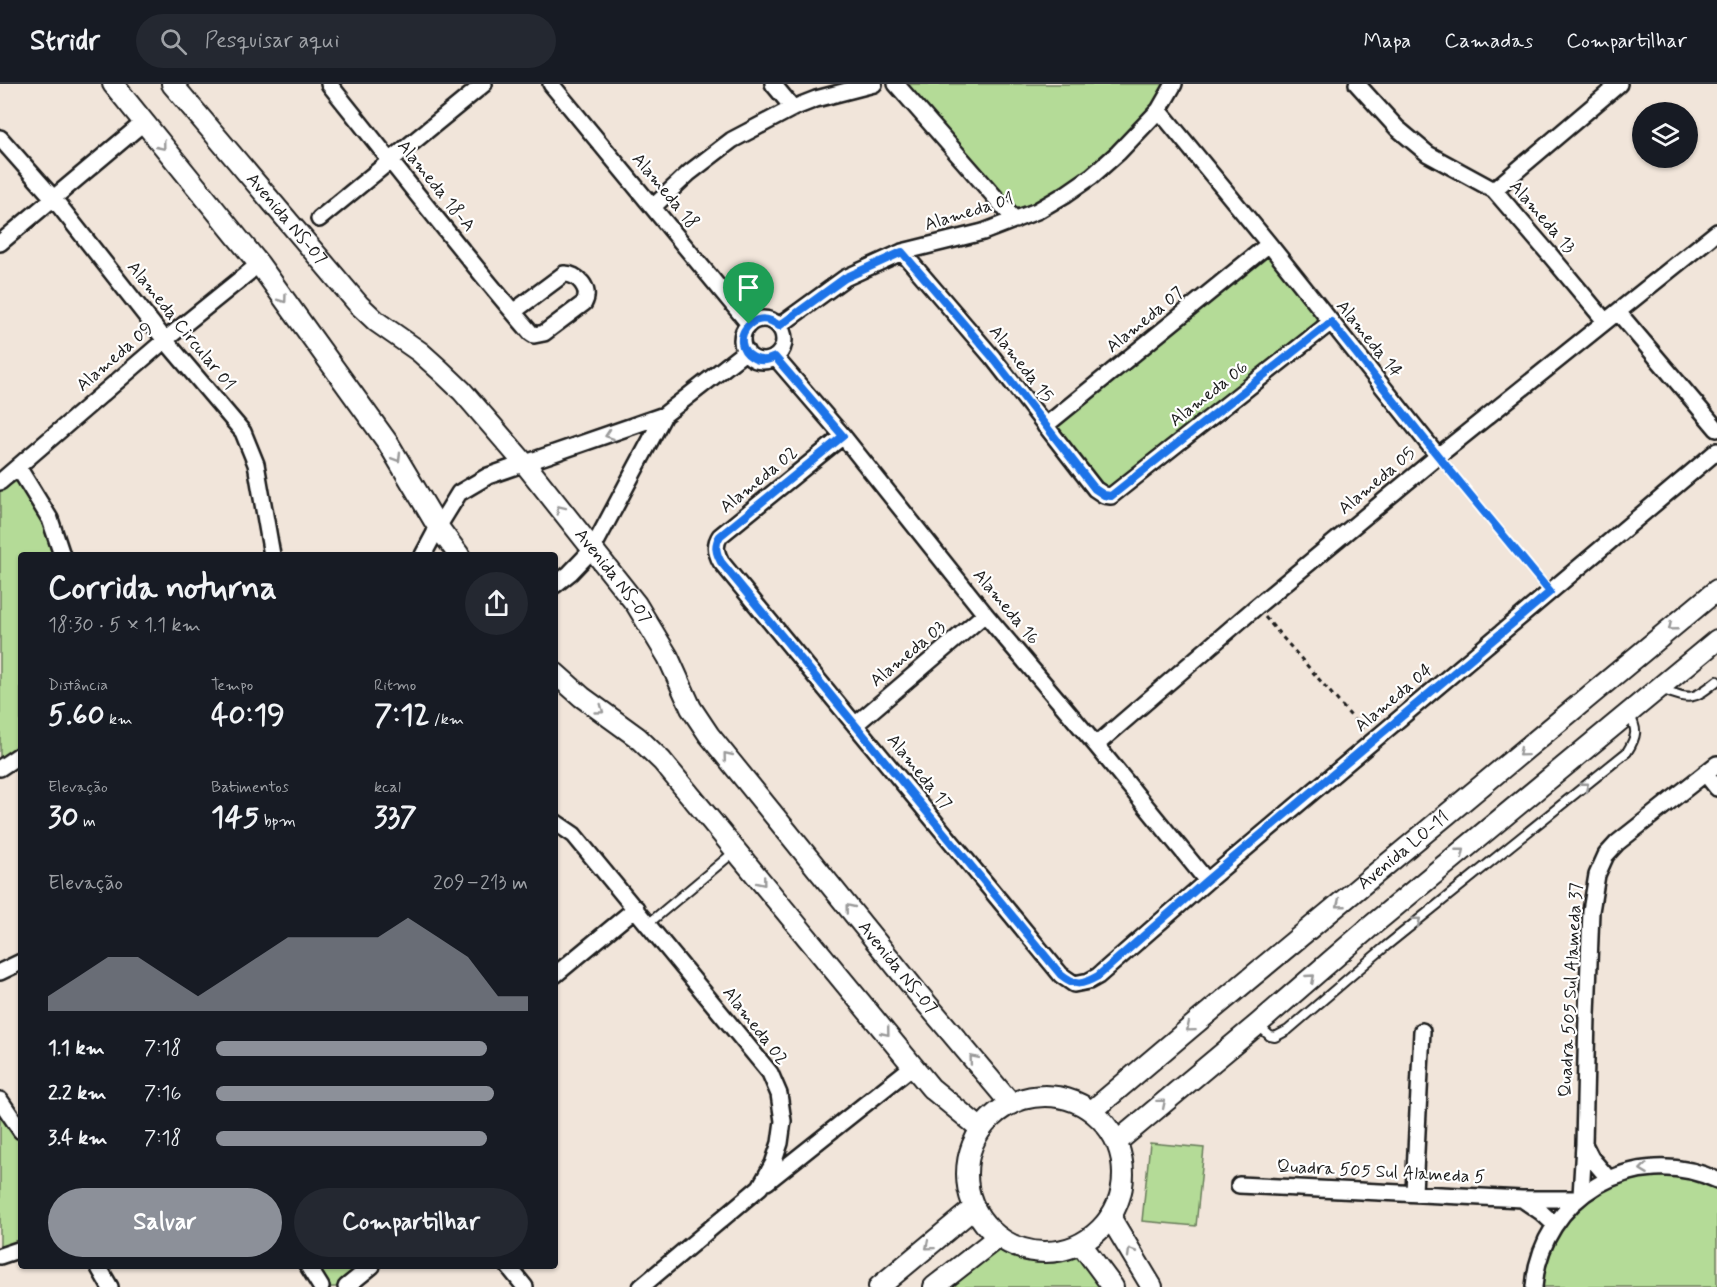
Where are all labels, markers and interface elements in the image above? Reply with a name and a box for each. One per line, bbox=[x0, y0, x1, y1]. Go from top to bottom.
search box bbox=[136, 14, 556, 68]
text: Stridr bbox=[30, 23, 100, 60]
icon: search bbox=[157, 25, 190, 58]
text: Pesquisar aqui bbox=[205, 27, 340, 55]
text: Mapa bbox=[1363, 27, 1411, 55]
text: Camadas bbox=[1444, 27, 1533, 55]
text: Compartilhar bbox=[1566, 27, 1687, 55]
map controls bbox=[1632, 102, 1698, 168]
button: layers bbox=[1632, 102, 1698, 168]
street label: Alameda 18-A bbox=[391, 135, 481, 237]
one-way arrow bbox=[155, 140, 166, 151]
street label: Alameda 18 bbox=[626, 148, 704, 234]
street label: Avenida NS-07 bbox=[240, 168, 332, 270]
street label: Alameda 13 bbox=[1503, 175, 1581, 259]
street label: Alameda 01 bbox=[922, 187, 1016, 237]
street label: Alameda Circular 01 bbox=[121, 256, 241, 396]
pin bbox=[723, 262, 774, 324]
icon: arrive bbox=[732, 271, 765, 304]
street label: Alameda 07 bbox=[1101, 281, 1189, 359]
one-way arrow bbox=[276, 292, 287, 303]
street label: Alameda 14 bbox=[1330, 295, 1408, 383]
street label: Alameda 09 bbox=[71, 317, 159, 397]
street label: Alameda 15 bbox=[983, 320, 1059, 408]
street label: Alameda 06 bbox=[1164, 356, 1254, 432]
one-way arrow bbox=[604, 427, 615, 440]
street label: Alameda 02 bbox=[715, 441, 803, 519]
street label: Alameda 05 bbox=[1333, 442, 1421, 520]
one-way arrow bbox=[389, 452, 401, 462]
one-way arrow bbox=[556, 505, 567, 516]
street label: Avenida NS-07 bbox=[569, 524, 657, 628]
street label: Alameda 16 bbox=[967, 564, 1045, 650]
text: Corrida noturna bbox=[48, 567, 277, 611]
button: share bbox=[465, 572, 528, 635]
text: 18:30 · 5 × 1.1 km bbox=[48, 612, 201, 639]
street label: Alameda 03 bbox=[865, 615, 951, 693]
one-way arrow bbox=[1668, 620, 1679, 631]
street label: Alameda 04 bbox=[1350, 658, 1438, 738]
text: Distância bbox=[48, 675, 108, 696]
text: Tempo bbox=[211, 675, 253, 696]
text: Ritmo bbox=[374, 675, 416, 696]
text: 5.60 bbox=[48, 696, 105, 735]
text: 40:19 bbox=[211, 696, 285, 735]
text: 7:12 bbox=[374, 696, 429, 735]
one-way arrow bbox=[593, 703, 604, 714]
text: km bbox=[105, 709, 132, 730]
text: /km bbox=[429, 709, 464, 730]
street label: Alameda 17 bbox=[881, 729, 957, 815]
one-way arrow bbox=[1518, 745, 1529, 756]
one-way arrow bbox=[723, 752, 734, 763]
text: Elevação bbox=[48, 777, 108, 798]
text: Batimentos bbox=[211, 777, 289, 798]
text: kcal bbox=[374, 777, 401, 798]
one-way arrow bbox=[1578, 782, 1589, 793]
text: 30 bbox=[48, 798, 79, 837]
text: 145 bbox=[211, 798, 259, 837]
text: 337 bbox=[374, 798, 417, 837]
street label: Avenida LO-11 bbox=[1353, 806, 1454, 896]
text: m bbox=[79, 811, 96, 832]
text: bpm bbox=[259, 811, 296, 832]
one-way arrow bbox=[1454, 849, 1465, 860]
text: Elevação bbox=[48, 870, 123, 897]
text: 209–213 m bbox=[433, 870, 528, 897]
one-way arrow bbox=[754, 875, 765, 886]
street label: Quadra 505 Sul Alameda 37 bbox=[1553, 882, 1589, 1098]
one-way arrow bbox=[1336, 897, 1347, 908]
one-way arrow bbox=[846, 904, 857, 915]
street label: Avenida NS-07 bbox=[852, 916, 943, 1020]
one-way arrow bbox=[1410, 918, 1421, 929]
one-way arrow bbox=[1304, 974, 1315, 985]
street label: Alameda 02 bbox=[717, 982, 793, 1070]
one-way arrow bbox=[1185, 1021, 1196, 1032]
one-way arrow bbox=[878, 1025, 889, 1036]
text: 1.1 km bbox=[48, 1035, 105, 1062]
text: 7:18 bbox=[144, 1035, 181, 1062]
one-way arrow bbox=[969, 1055, 980, 1066]
text: 2.2 km bbox=[48, 1080, 106, 1107]
text: 7:16 bbox=[144, 1080, 181, 1107]
one-way arrow bbox=[1156, 1100, 1167, 1111]
text: 3.4 km bbox=[48, 1125, 107, 1152]
text: 7:18 bbox=[144, 1125, 181, 1152]
street label: Quadra 505 Sul Alameda 5 bbox=[1276, 1155, 1486, 1189]
one-way arrow bbox=[1639, 1162, 1649, 1175]
button: Salvar bbox=[48, 1188, 282, 1257]
button: Compartilhar bbox=[294, 1188, 528, 1257]
one-way arrow bbox=[925, 1238, 936, 1249]
one-way arrow bbox=[1127, 1248, 1138, 1258]

